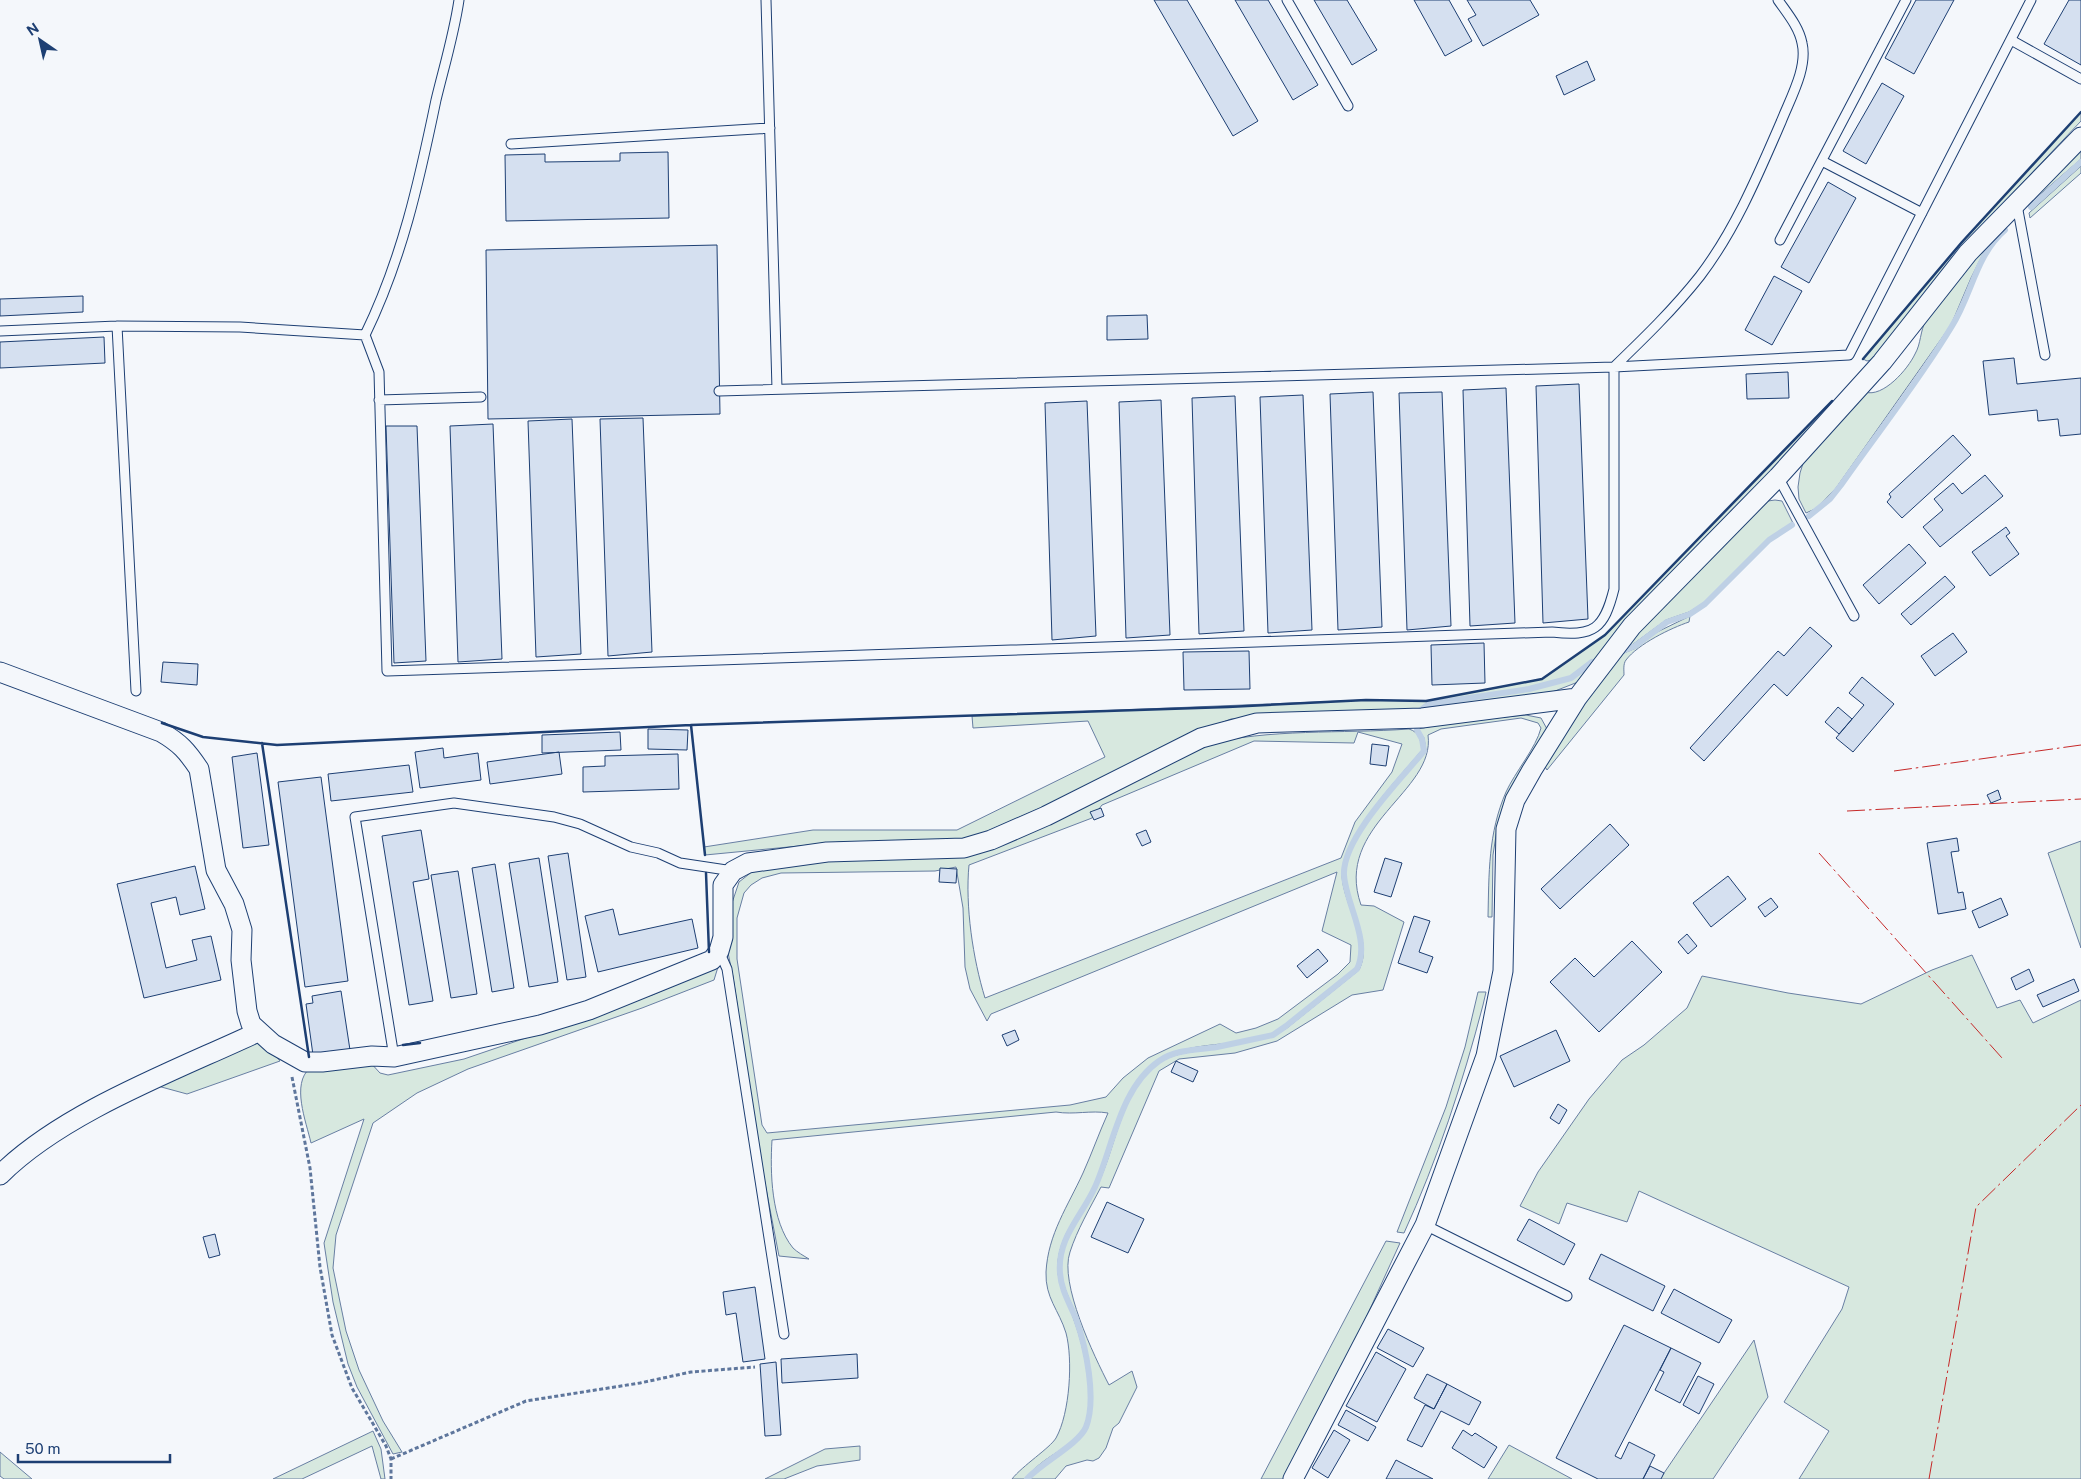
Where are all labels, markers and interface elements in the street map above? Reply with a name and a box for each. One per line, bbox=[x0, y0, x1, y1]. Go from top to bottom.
north arrow bbox=[15, 15, 65, 65]
text: N bbox=[24, 20, 42, 39]
scale bar bbox=[18, 1432, 170, 1464]
text: 50 m bbox=[25, 1440, 60, 1457]

